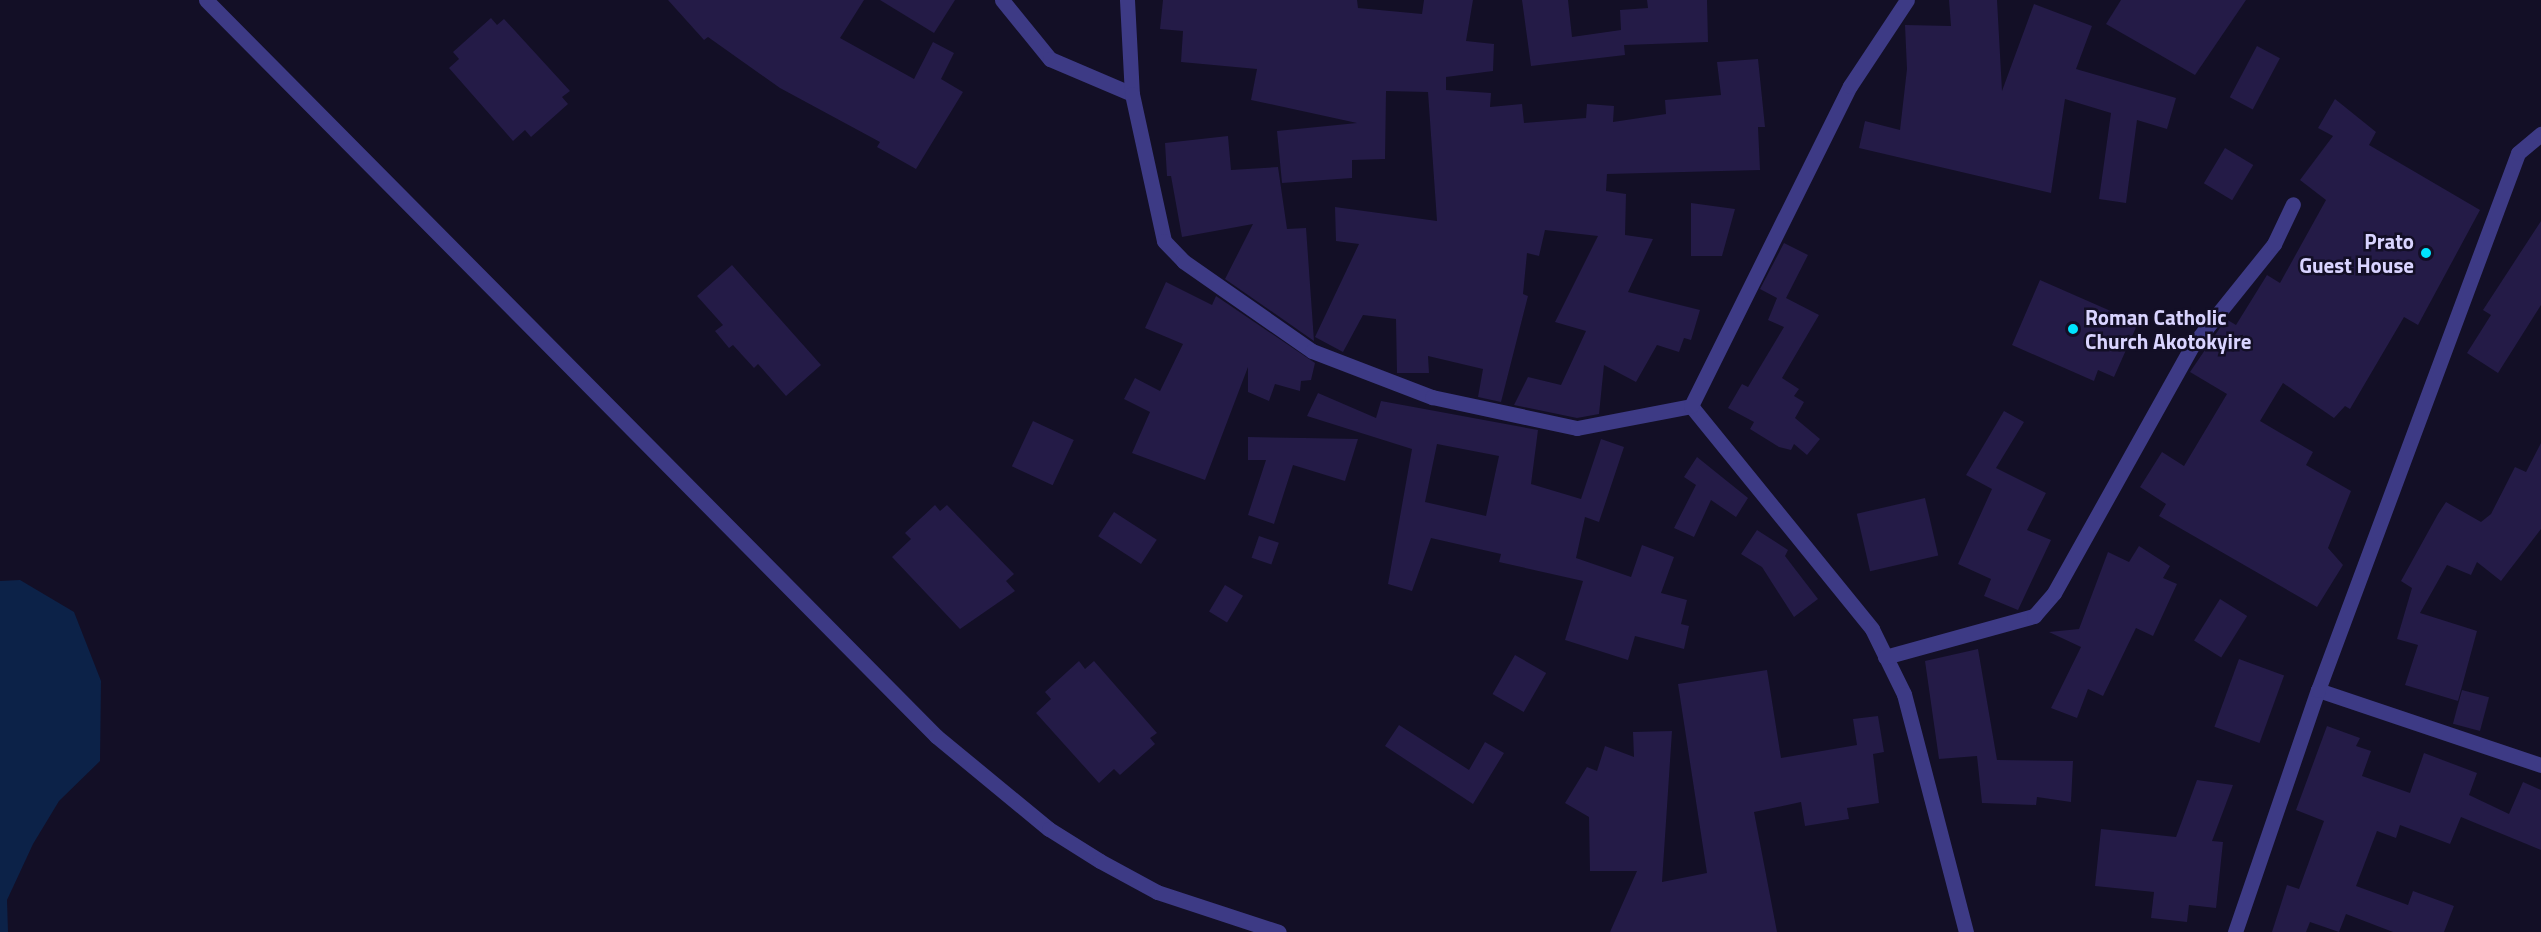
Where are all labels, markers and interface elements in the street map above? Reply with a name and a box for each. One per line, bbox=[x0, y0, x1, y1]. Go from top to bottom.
place label: Prato Guest House bbox=[2299, 228, 2414, 278]
marker: Prato Guest House bbox=[2419, 246, 2433, 260]
place label: Roman Catholic Church Akotokyire bbox=[2085, 304, 2252, 354]
marker: Roman Catholic Church Akotokyire bbox=[2066, 322, 2080, 336]

